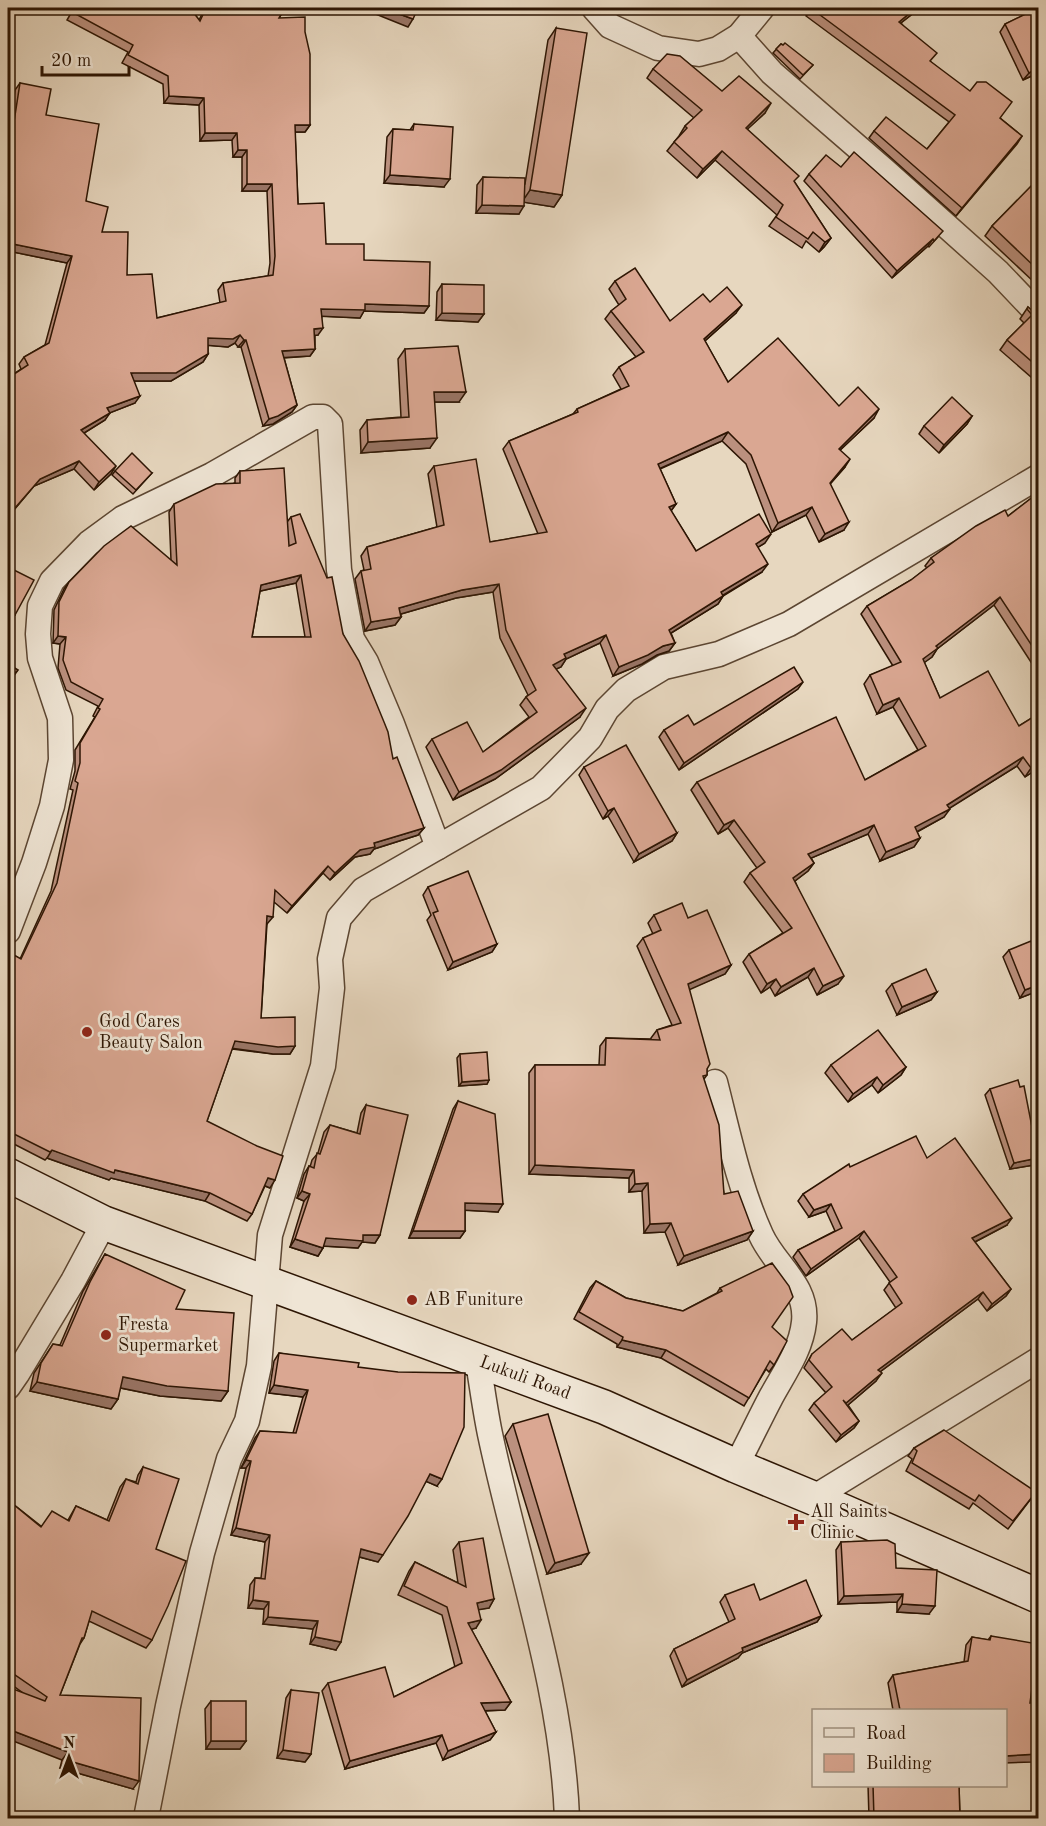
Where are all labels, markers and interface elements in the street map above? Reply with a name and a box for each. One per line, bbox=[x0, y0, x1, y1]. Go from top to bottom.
scale bar bbox=[42, 39, 129, 77]
text: 20 m bbox=[51, 52, 91, 70]
place label: God Cares Beauty Salon bbox=[99, 1013, 203, 1052]
marker: God Cares Beauty Salon bbox=[80, 1025, 94, 1039]
place label: AB Funiture bbox=[424, 1291, 523, 1309]
marker: AB Funiture bbox=[405, 1293, 419, 1307]
place label: Fresta Supermarket bbox=[118, 1316, 218, 1355]
marker: Fresta Supermarket bbox=[99, 1328, 113, 1342]
street label: Lukuli Road bbox=[477, 1353, 573, 1403]
place label: All Saints Clinic bbox=[810, 1503, 887, 1542]
marker: All Saints Clinic bbox=[787, 1513, 805, 1531]
legend bbox=[812, 1709, 1007, 1787]
text: Road bbox=[866, 1725, 906, 1743]
north arrow bbox=[39, 1727, 99, 1787]
text: N bbox=[63, 1736, 76, 1752]
text: Building bbox=[866, 1755, 932, 1773]

